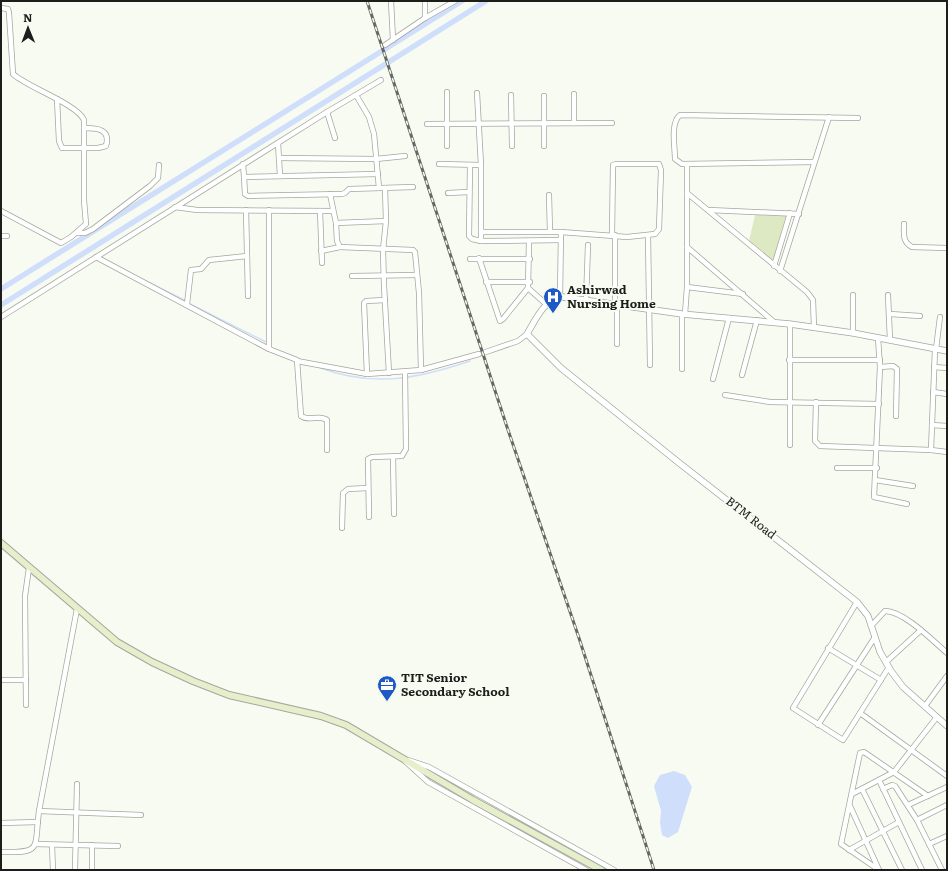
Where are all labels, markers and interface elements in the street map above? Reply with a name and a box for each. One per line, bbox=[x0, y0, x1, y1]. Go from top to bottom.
north arrow bbox=[8, 8, 48, 48]
text: N bbox=[23, 9, 33, 25]
place label: Ashirwad Nursing Home bbox=[567, 280, 656, 312]
hospital icon: Ashirwad Nursing Home bbox=[542, 286, 564, 314]
street label: BTM Road bbox=[722, 492, 781, 543]
place label: TIT Senior Secondary School bbox=[401, 668, 510, 700]
office icon: TIT Senior Secondary School bbox=[376, 674, 398, 702]

